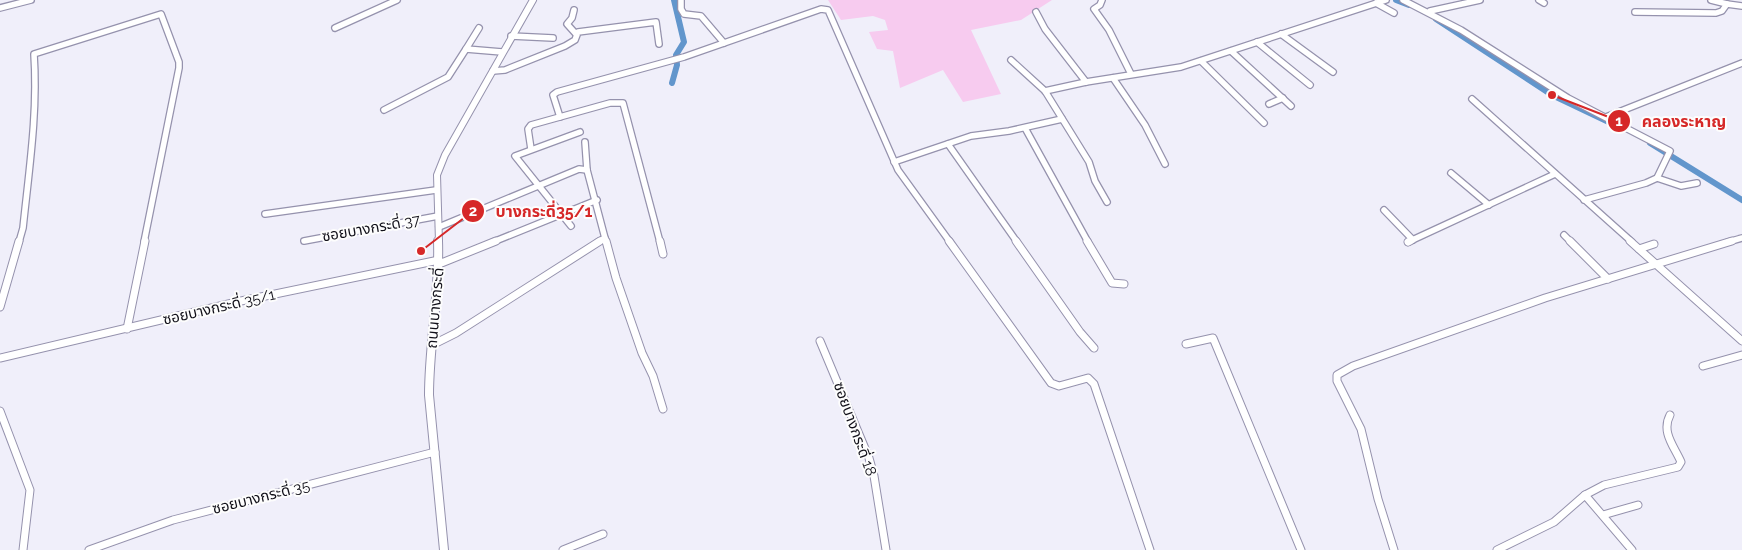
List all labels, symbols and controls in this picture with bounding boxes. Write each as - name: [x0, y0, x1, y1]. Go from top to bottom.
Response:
- callout: คลองระหาญ: [1607, 105, 1736, 136]
- text: 1: [1615, 112, 1623, 130]
- text: คลองระหาญ: [1642, 112, 1726, 131]
- callout: บางกระดี่35/1: [461, 196, 603, 227]
- text: บางกระดี่35/1: [496, 200, 593, 221]
- text: 2: [469, 202, 477, 220]
- street label: ซอยบางกระดี่ 37: [320, 209, 422, 246]
- street label: ถนนบางกระดี่: [421, 267, 448, 349]
- street label: ซอยบางกระดี่ 35/1: [161, 283, 278, 329]
- street label: ซอยบางกระดี่ 18: [830, 379, 882, 479]
- street label: ซอยบางกระดี่ 35: [210, 474, 312, 518]

